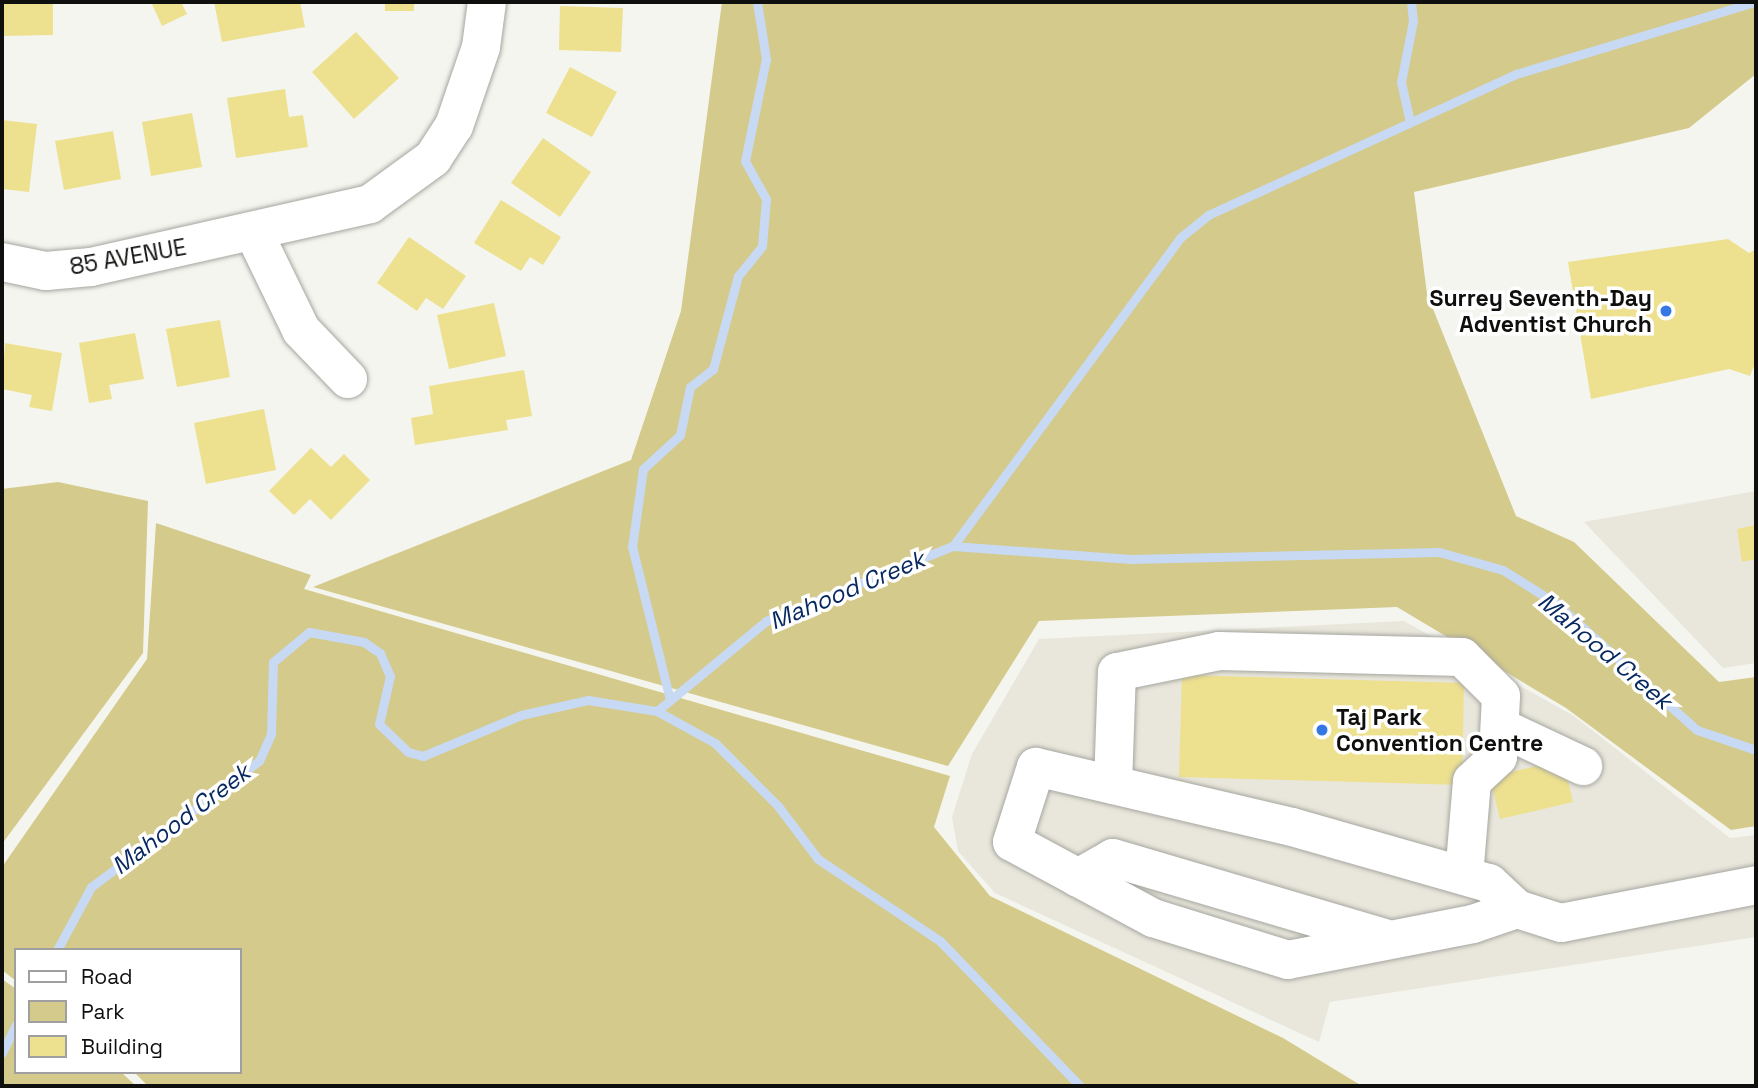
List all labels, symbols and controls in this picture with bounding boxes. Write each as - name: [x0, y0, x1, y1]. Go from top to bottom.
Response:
- street label: 85 AVENUE: [67, 233, 189, 281]
- place label: Surrey Seventh-Day Adventist Church: [1429, 284, 1652, 338]
- marker: Surrey Seventh-Day Adventist Church: [1658, 303, 1674, 319]
- water label: Mahood Creek: [765, 544, 929, 636]
- water label: Mahood Creek: [1532, 587, 1678, 715]
- place label: Taj Park Convention Centre: [1336, 703, 1543, 757]
- marker: Taj Park Convention Centre: [1314, 722, 1330, 738]
- water label: Mahood Creek: [106, 758, 256, 880]
- legend: [14, 948, 242, 1074]
- text: Road: [81, 963, 133, 990]
- text: Park: [81, 998, 125, 1025]
- text: Building: [81, 1033, 163, 1060]

